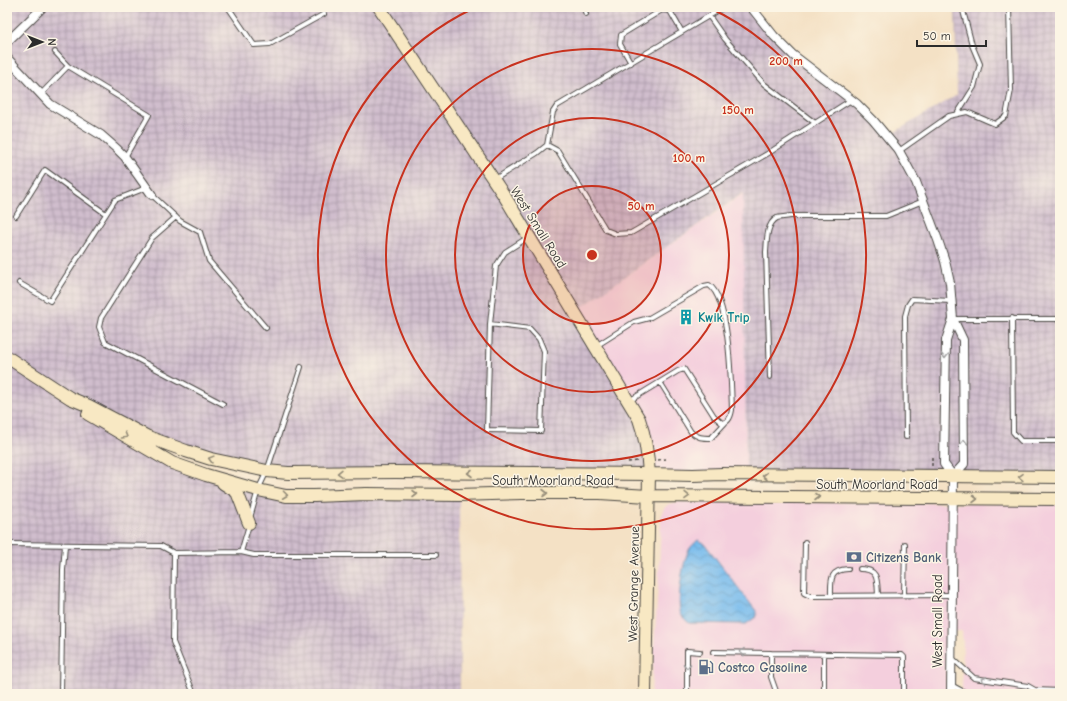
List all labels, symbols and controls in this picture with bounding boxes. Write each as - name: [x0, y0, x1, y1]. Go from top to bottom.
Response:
- north arrow: [22, 22, 62, 62]
- scale bar: [917, 22, 986, 48]
- text: 50 m: [923, 29, 951, 43]
- text: N: [45, 38, 58, 46]
- text: 200 m: [769, 54, 803, 68]
- text: 150 m: [722, 103, 754, 117]
- text: 100 m: [673, 151, 705, 165]
- street label: West Small Road: [508, 184, 570, 271]
- text: 50 m: [627, 199, 655, 213]
- centre of rings: [585, 248, 599, 262]
- building icon: Kwik Trip: [677, 308, 695, 326]
- place label: Kwik Trip: [698, 310, 750, 325]
- one-way arrow: [941, 353, 950, 359]
- one-way arrow: [121, 432, 128, 439]
- one-way arrow: [960, 439, 968, 445]
- one-way arrow: [208, 455, 215, 464]
- one-way arrow: [337, 469, 343, 477]
- one-way arrow: [467, 469, 473, 478]
- one-way arrow: [762, 472, 768, 480]
- street label: South Moorland Road: [492, 473, 614, 488]
- one-way arrow: [1018, 473, 1024, 481]
- street label: South Moorland Road: [816, 477, 938, 492]
- one-way arrow: [542, 489, 548, 497]
- one-way arrow: [282, 490, 288, 499]
- one-way arrow: [412, 490, 418, 498]
- one-way arrow: [684, 492, 690, 500]
- one-way arrow: [814, 493, 820, 501]
- one-way arrow: [972, 495, 978, 503]
- street label: West Grange Avenue: [625, 525, 642, 642]
- bank icon: Citizens Bank: [845, 548, 863, 566]
- place label: Citizens Bank: [866, 550, 942, 565]
- street label: West Small Road: [930, 574, 945, 668]
- one-way arrow: [739, 648, 745, 656]
- fuel station icon: Costco Gasoline: [697, 658, 715, 676]
- place label: Costco Gasoline: [718, 660, 808, 675]
- one-way arrow: [683, 663, 691, 669]
- one-way arrow: [981, 676, 987, 684]

